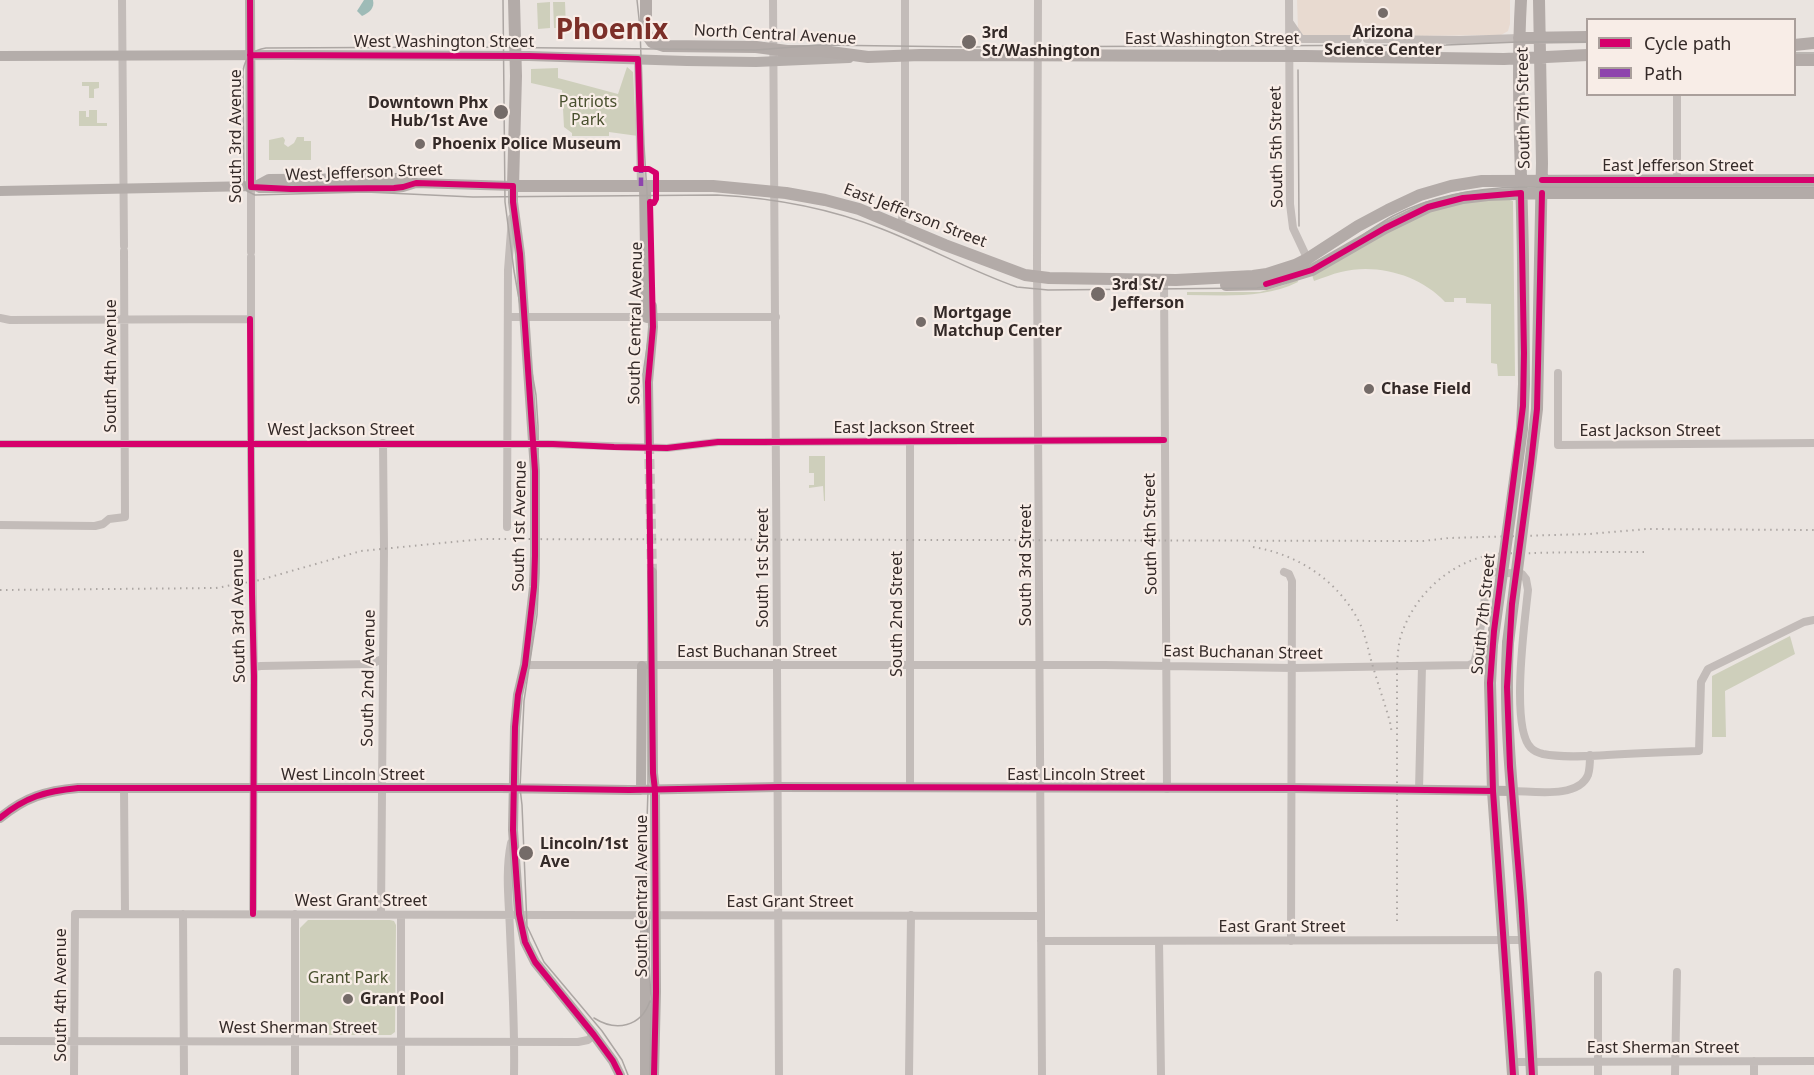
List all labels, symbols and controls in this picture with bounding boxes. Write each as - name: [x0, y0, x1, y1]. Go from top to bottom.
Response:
- marker: Arizona Science Center: [1376, 6, 1390, 20]
- district label: Phoenix: [556, 14, 668, 48]
- legend: [1586, 18, 1796, 96]
- street label: North Central Avenue: [693, 21, 857, 49]
- place label: Arizona Science Center: [1324, 22, 1442, 60]
- place label: 3rd St/Washington: [982, 23, 1100, 61]
- street label: East Washington Street: [1125, 29, 1299, 49]
- text: Cycle path: [1644, 31, 1731, 55]
- street label: West Washington Street: [354, 32, 534, 52]
- marker: 3rd St/Washington: [960, 33, 978, 51]
- street label: South 7th Street: [1513, 47, 1535, 169]
- text: Path: [1644, 61, 1683, 85]
- street label: South 3rd Avenue: [226, 69, 246, 203]
- street label: South 5th Street: [1266, 86, 1288, 208]
- park label: Patriots Park: [559, 92, 617, 130]
- place label: Downtown Phx Hub/1st Ave: [368, 93, 488, 131]
- marker: Downtown Phx Hub/1st Ave: [492, 103, 510, 121]
- place label: Phoenix Police Museum: [432, 134, 621, 154]
- marker: Phoenix Police Museum: [413, 137, 427, 151]
- street label: East Jefferson Street: [1602, 156, 1754, 176]
- street label: West Jefferson Street: [285, 161, 443, 185]
- street label: East Jefferson Street: [841, 180, 989, 252]
- street label: South Central Avenue: [625, 241, 647, 405]
- place label: 3rd St/ Jefferson: [1112, 275, 1184, 313]
- marker: 3rd St/ Jefferson: [1089, 285, 1107, 303]
- street label: South 4th Avenue: [101, 299, 121, 433]
- place label: Mortgage Matchup Center: [933, 303, 1062, 341]
- marker: Mortgage Matchup Center: [914, 315, 928, 329]
- place label: Chase Field: [1381, 379, 1471, 399]
- marker: Chase Field: [1362, 382, 1376, 396]
- street label: East Jackson Street: [833, 418, 975, 438]
- street label: West Jackson Street: [268, 420, 414, 440]
- street label: East Jackson Street: [1579, 421, 1721, 441]
- street label: South 1st Avenue: [509, 460, 531, 592]
- street label: South 4th Street: [1140, 473, 1162, 595]
- street label: South 3rd Street: [1016, 504, 1036, 626]
- street label: South 1st Street: [753, 508, 773, 628]
- street label: South 3rd Avenue: [228, 549, 250, 683]
- street label: South 2nd Street: [887, 551, 907, 677]
- street label: South 7th Street: [1468, 552, 1500, 676]
- street label: South 2nd Avenue: [358, 609, 380, 747]
- street label: East Buchanan Street: [677, 642, 837, 662]
- street label: East Buchanan Street: [1163, 642, 1323, 664]
- street label: West Lincoln Street: [281, 765, 425, 785]
- street label: East Lincoln Street: [1007, 765, 1145, 785]
- street label: South Central Avenue: [632, 815, 652, 977]
- place label: Lincoln/1st Ave: [540, 834, 628, 872]
- marker: Lincoln/1st Ave: [517, 844, 535, 862]
- street label: West Grant Street: [295, 891, 427, 911]
- street label: East Grant Street: [727, 892, 853, 912]
- street label: East Grant Street: [1219, 917, 1345, 937]
- street label: South 4th Avenue: [51, 928, 71, 1062]
- park label: Grant Park: [308, 968, 388, 988]
- place label: Grant Pool: [360, 989, 444, 1009]
- marker: Grant Pool: [341, 992, 355, 1006]
- street label: West Sherman Street: [219, 1018, 377, 1038]
- street label: East Sherman Street: [1587, 1038, 1739, 1058]

